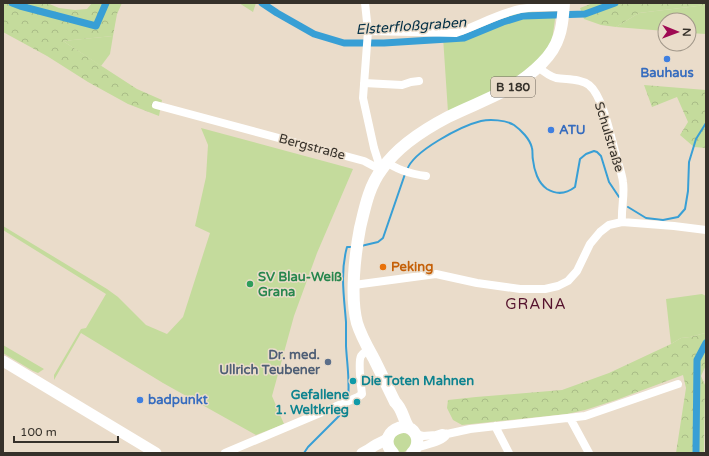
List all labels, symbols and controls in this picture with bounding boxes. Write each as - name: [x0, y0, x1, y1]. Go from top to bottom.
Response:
- north arrow: [657, 12, 697, 52]
- water label: Elsterfloßgraben: [355, 14, 467, 38]
- text: N: [680, 28, 693, 37]
- marker: Bauhaus: [662, 54, 672, 64]
- place label: Bauhaus: [640, 65, 694, 81]
- road number: B 180: [491, 77, 535, 97]
- street label: Schulstraße: [591, 100, 627, 174]
- place label: ATU: [559, 122, 586, 138]
- marker: ATU: [546, 125, 556, 135]
- street label: Bergstraße: [277, 130, 347, 164]
- place label: Peking: [391, 259, 433, 275]
- marker: Peking: [378, 262, 388, 272]
- place label: SV Blau-Weiß Grana: [258, 269, 342, 300]
- marker: SV Blau-Weiß Grana: [245, 279, 255, 289]
- district label: GRANA: [505, 295, 567, 313]
- place label: Dr. med. Ullrich Teubener: [219, 347, 321, 378]
- marker: Dr. med. Ullrich Teubener: [323, 357, 333, 367]
- place label: Die Toten Mahnen: [361, 373, 474, 389]
- marker: Die Toten Mahnen: [348, 376, 358, 386]
- place label: Gefallene 1. Weltkrieg: [275, 387, 350, 418]
- place label: badpunkt: [148, 392, 208, 408]
- marker: badpunkt: [135, 395, 145, 405]
- marker: Gefallene 1. Weltkrieg: [352, 397, 362, 407]
- scale bar: [14, 418, 118, 444]
- text: 100 m: [20, 425, 57, 439]

